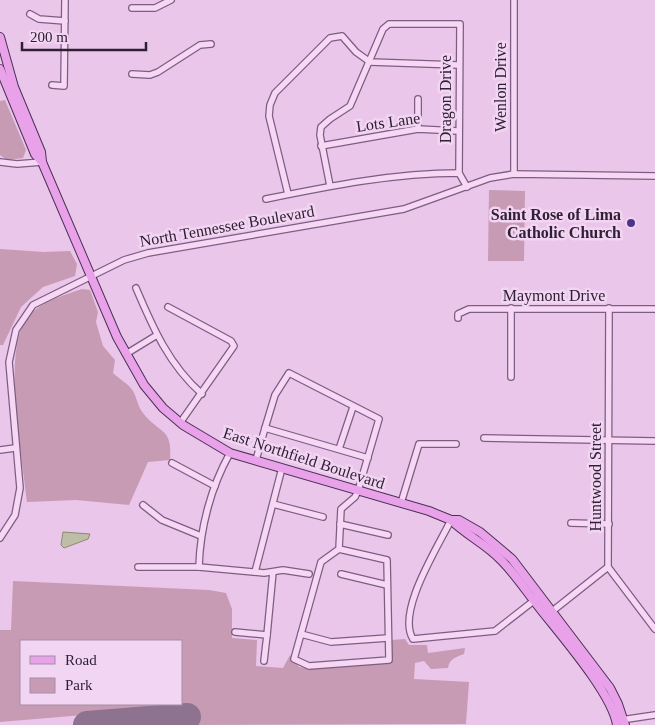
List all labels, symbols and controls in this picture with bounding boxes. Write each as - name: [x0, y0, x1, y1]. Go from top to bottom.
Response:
- scale bar: [22, 20, 146, 52]
- text: 200 m: [30, 29, 68, 45]
- street label: Wenlon Drive: [492, 42, 509, 132]
- street label: Dragon Drive: [437, 55, 455, 143]
- street label: Lots Lane: [355, 109, 421, 135]
- street label: North Tennessee Boulevard: [138, 202, 316, 250]
- place label: Saint Rose of Lima Catholic Church: [491, 206, 621, 241]
- marker: Saint Rose of Lima Catholic Church: [625, 217, 637, 229]
- street label: Maymont Drive: [503, 287, 605, 305]
- street label: Huntwood Street: [587, 422, 604, 531]
- street label: East Northfield Boulevard: [221, 424, 387, 492]
- legend: [20, 640, 182, 705]
- text: Road: [65, 652, 97, 668]
- text: Park: [65, 677, 93, 693]

